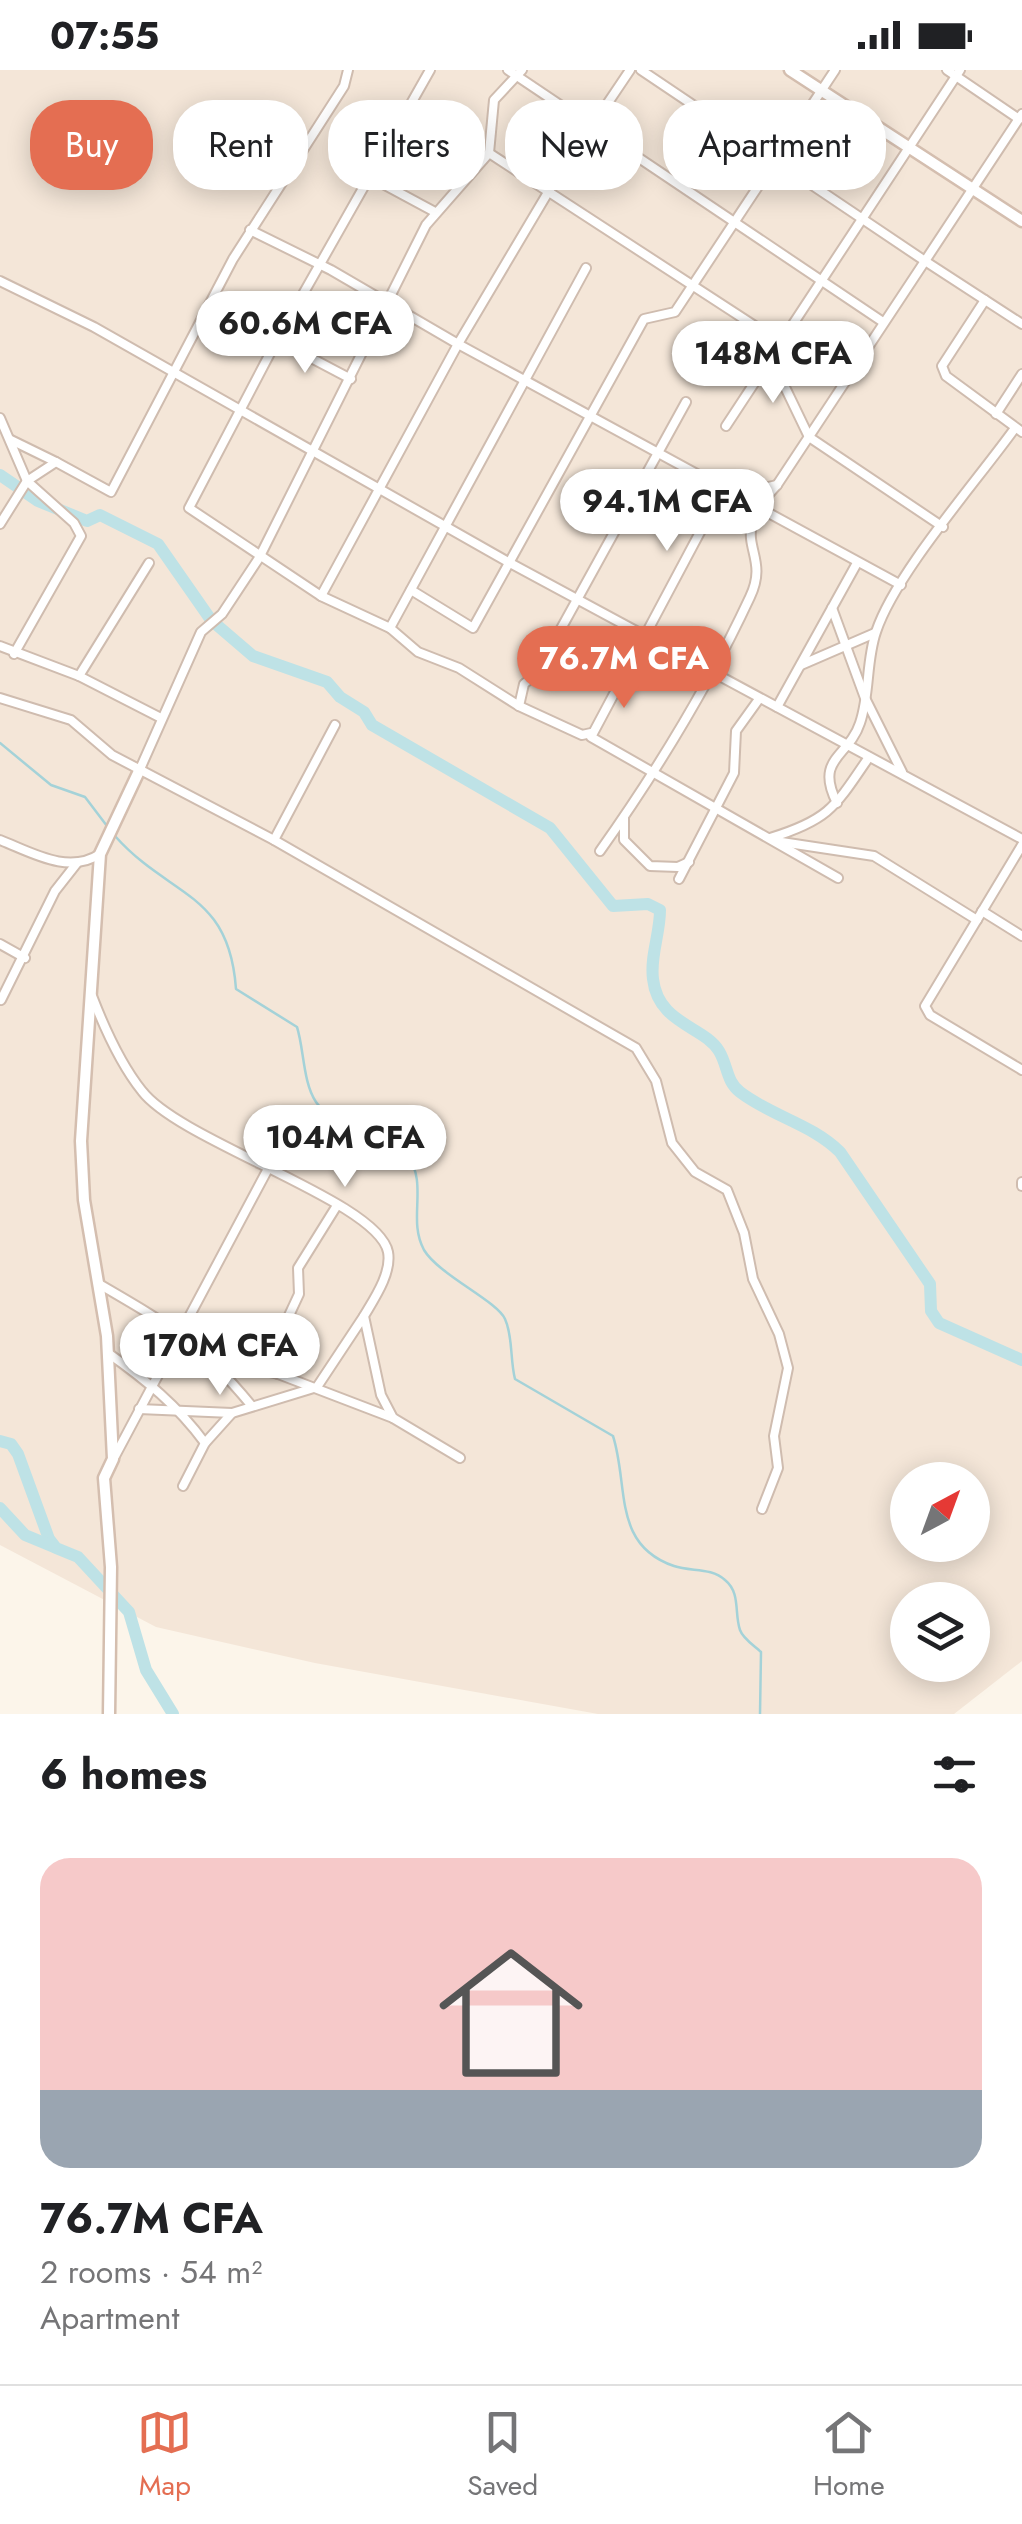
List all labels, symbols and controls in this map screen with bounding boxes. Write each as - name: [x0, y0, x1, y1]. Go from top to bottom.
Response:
- text: 07:55: [50, 8, 159, 63]
- chip: Buy: [30, 100, 153, 190]
- chip: Rent: [173, 100, 308, 190]
- chip: Filters: [328, 100, 485, 190]
- chip: New: [505, 100, 643, 190]
- chip: Apartment: [663, 100, 886, 190]
- pin: 60.6M CFA: [191, 291, 419, 376]
- text: 60.6M CFA: [218, 300, 392, 346]
- pin: 148M CFA: [670, 321, 876, 406]
- text: 148M CFA: [694, 330, 852, 376]
- pin: 94.1M CFA: [553, 469, 781, 554]
- text: 94.1M CFA: [582, 478, 752, 524]
- pin: 76.7M CFA: [510, 626, 738, 711]
- text: 76.7M CFA: [539, 635, 709, 681]
- pin: 104M CFA: [242, 1105, 448, 1190]
- text: 104M CFA: [265, 1114, 425, 1160]
- pin: 170M CFA: [117, 1313, 323, 1398]
- text: 170M CFA: [142, 1322, 298, 1368]
- north arrow: [890, 1462, 990, 1562]
- map controls: [890, 1462, 990, 1682]
- button: layers: [890, 1582, 990, 1682]
- text: 6 homes: [40, 1744, 207, 1805]
- icon: filters: [927, 1747, 982, 1802]
- icon: home: [421, 1923, 601, 2103]
- text: 76.7M CFA: [40, 2188, 263, 2249]
- text: 2 rooms · 54 m²: [40, 2249, 262, 2295]
- text: Apartment: [40, 2295, 179, 2341]
- tab: Map: [137, 2405, 192, 2506]
- tab: Saved: [467, 2405, 538, 2506]
- tab: Home: [813, 2405, 885, 2506]

